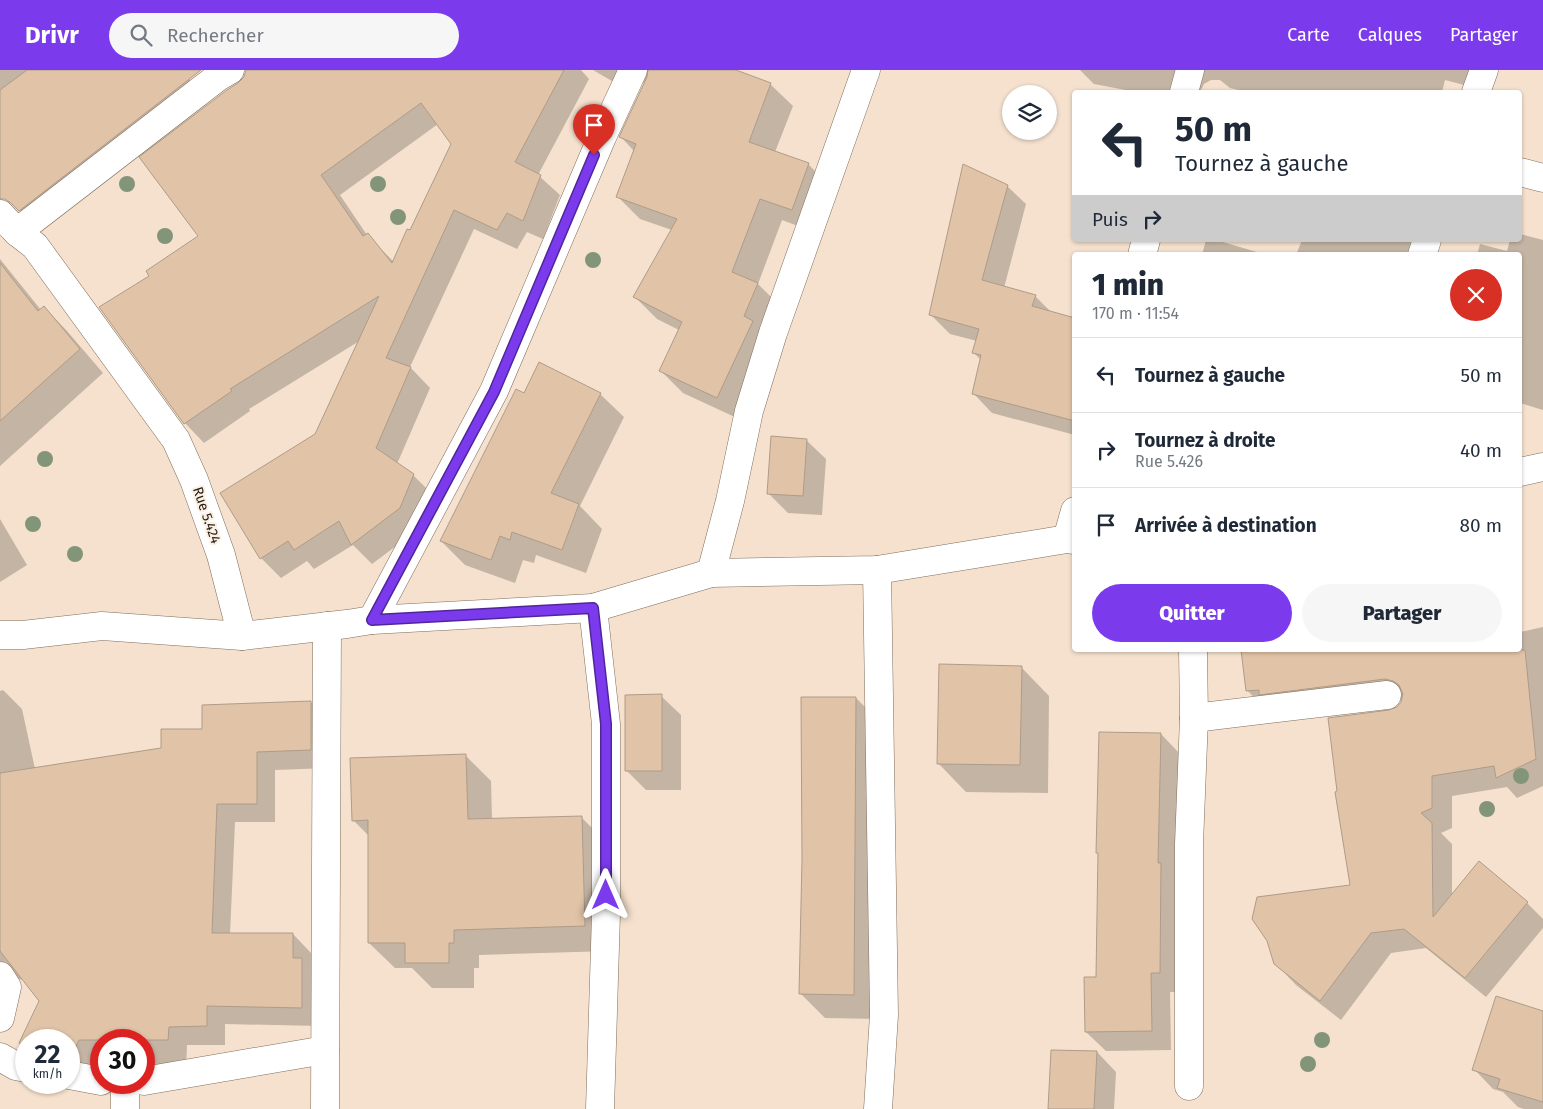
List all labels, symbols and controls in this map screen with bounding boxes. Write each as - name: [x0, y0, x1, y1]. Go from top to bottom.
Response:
- search box: [109, 13, 459, 58]
- text: Drivr: [25, 21, 79, 49]
- icon: search: [127, 21, 155, 49]
- text: Rechercher: [167, 24, 264, 47]
- text: Carte: [1287, 24, 1330, 46]
- text: Calques: [1358, 24, 1422, 46]
- text: Partager: [1450, 24, 1518, 46]
- map controls: [1002, 85, 1057, 140]
- button: layers: [1002, 85, 1057, 140]
- pin: [573, 104, 615, 155]
- text: 50 m: [1175, 108, 1252, 150]
- icon: left: [1092, 110, 1157, 175]
- icon: arrive: [580, 111, 608, 139]
- text: Tournez à gauche: [1175, 150, 1348, 177]
- icon: right: [1138, 205, 1166, 233]
- text: Puis: [1092, 208, 1128, 231]
- text: 1 min: [1092, 267, 1164, 303]
- button: close: [1450, 269, 1502, 321]
- text: 170 m · 11:54: [1092, 304, 1179, 323]
- icon: left: [1092, 361, 1120, 389]
- text: Tournez à gauche: [1135, 364, 1285, 387]
- text: 50 m: [1461, 364, 1502, 387]
- text: Tournez à droite: [1135, 429, 1276, 452]
- icon: right: [1092, 436, 1120, 464]
- text: 40 m: [1460, 439, 1502, 462]
- text: Rue 5.426: [1135, 452, 1203, 471]
- street label: Rue 5.424: [189, 484, 224, 546]
- icon: arrive: [1092, 511, 1120, 539]
- text: Arrivée à destination: [1135, 514, 1317, 537]
- text: 80 m: [1460, 514, 1502, 537]
- button: Quitter: [1092, 584, 1292, 642]
- button: Partager: [1302, 584, 1502, 642]
- position arrow: [579, 868, 631, 920]
- speed limit sign: 30: [90, 1029, 155, 1094]
- text: 22: [35, 1040, 60, 1070]
- text: km/h: [33, 1067, 62, 1081]

